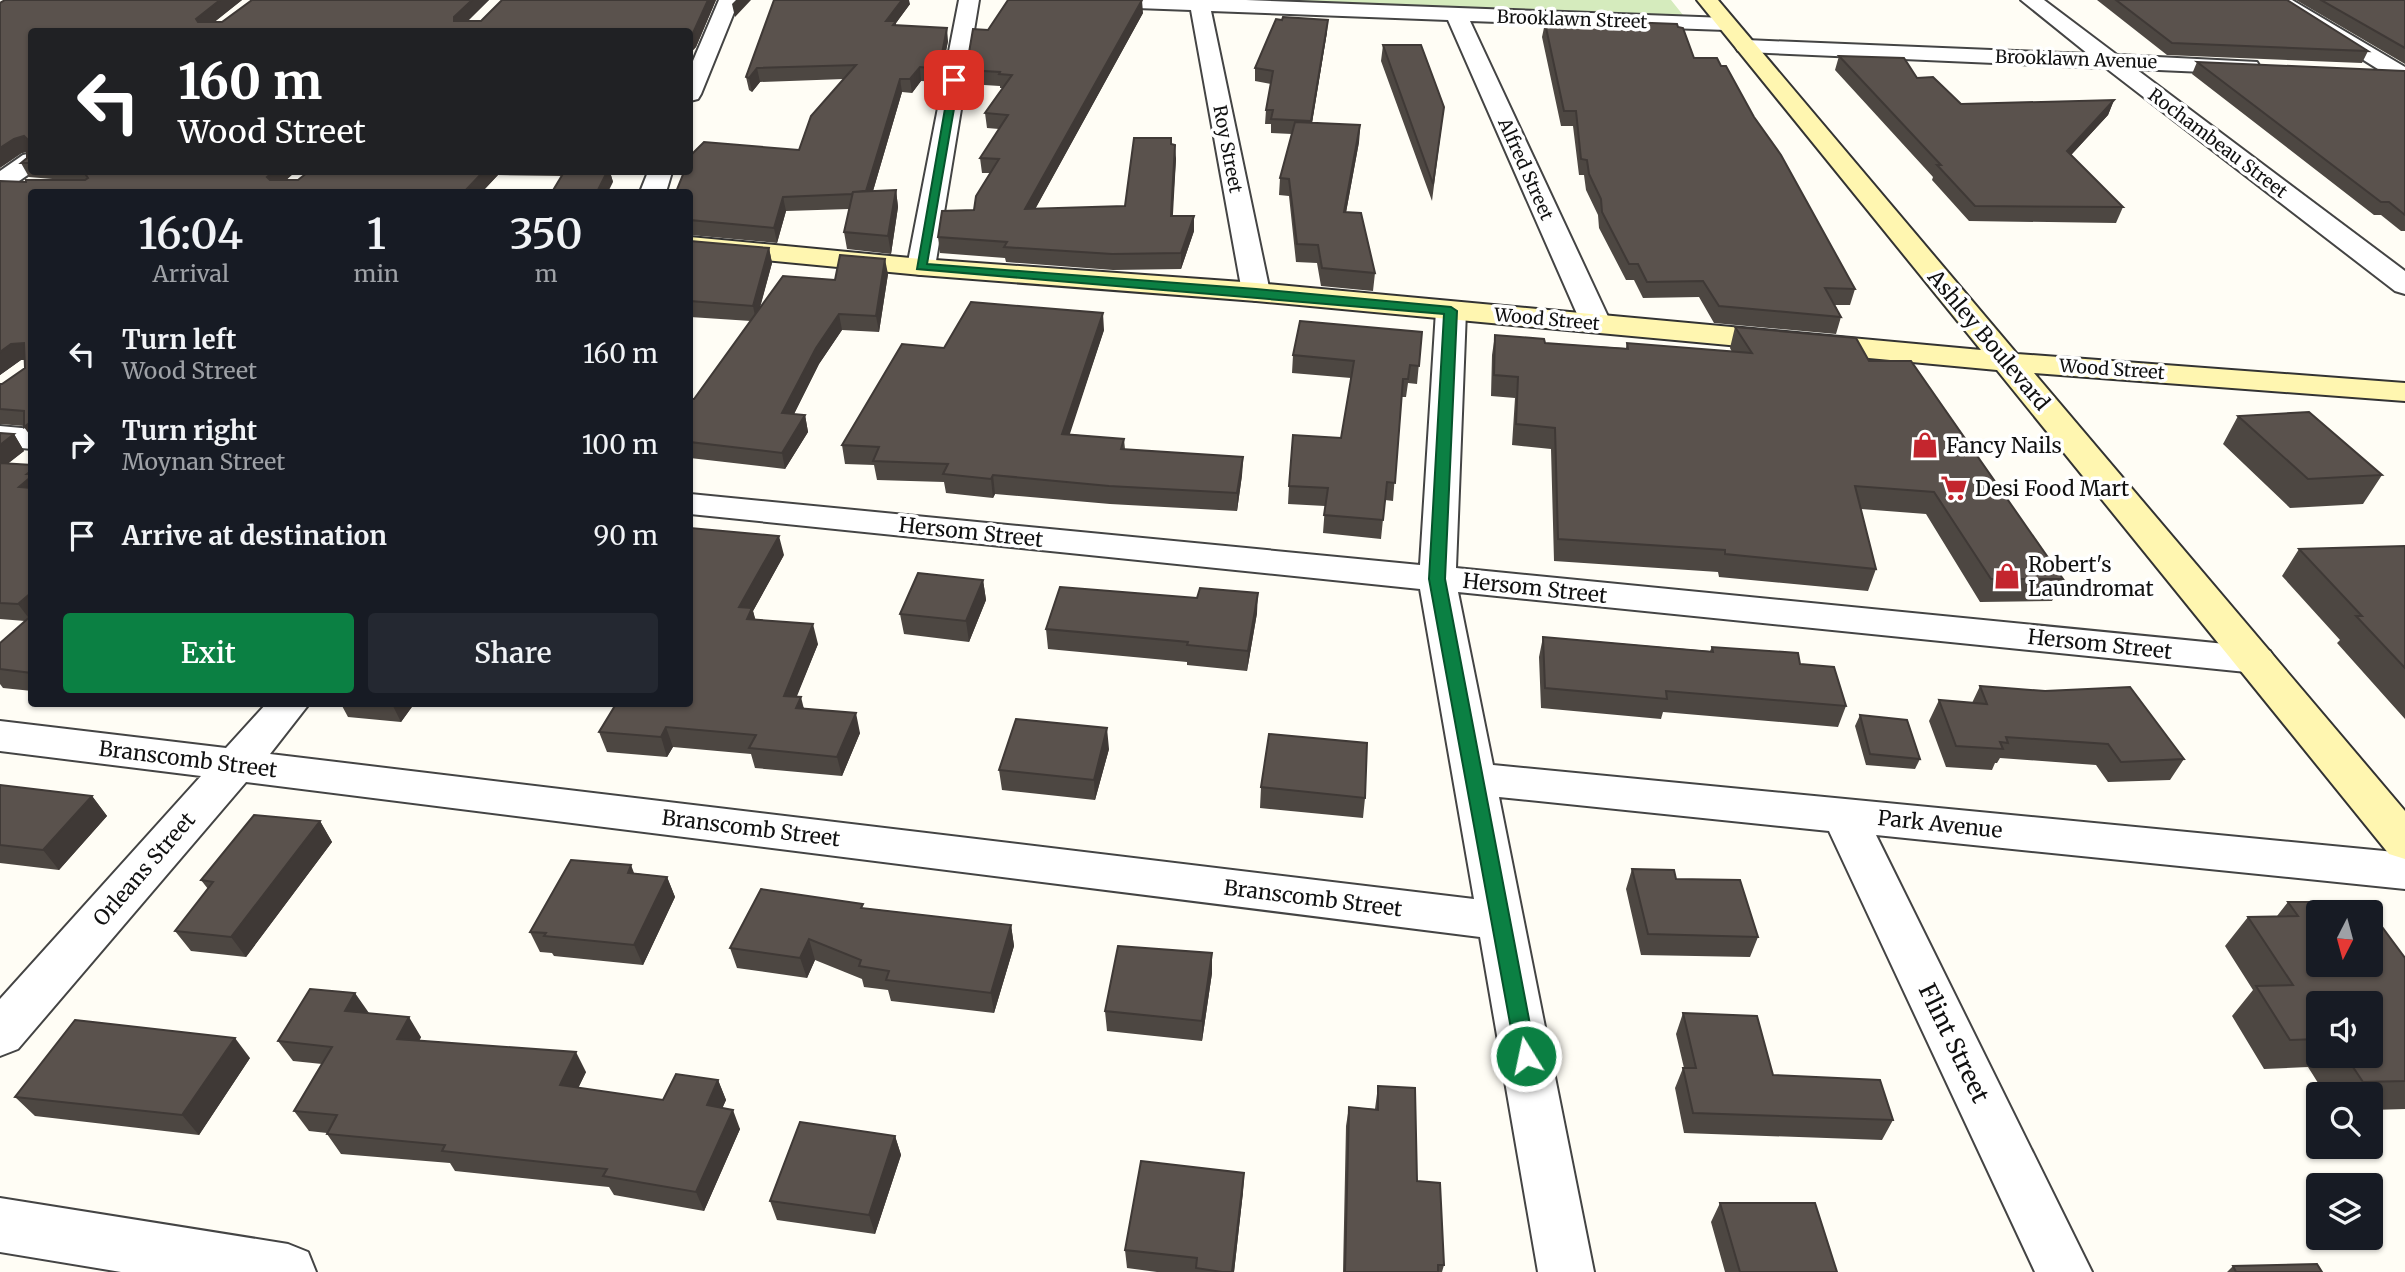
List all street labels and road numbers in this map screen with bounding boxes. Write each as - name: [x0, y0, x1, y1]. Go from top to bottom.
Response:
- street label: Brooklawn Street: [1496, 5, 1648, 33]
- street label: Brooklawn Avenue: [1994, 45, 2158, 73]
- street label: Rochambeau Street: [2144, 83, 2292, 203]
- street label: Roy Street: [1208, 103, 1248, 195]
- street label: Alfred Street: [1493, 113, 1559, 224]
- street label: Ashley Boulevard: [1922, 263, 2056, 416]
- street label: Wood Street: [1492, 303, 1601, 335]
- street label: Wood Street: [2058, 354, 2165, 384]
- street label: Hersom Street: [897, 511, 1045, 553]
- street label: Hersom Street: [1461, 567, 1609, 609]
- street label: Hersom Street: [2026, 623, 2174, 665]
- street label: Branscomb Street: [97, 735, 279, 783]
- street label: Branscomb Street: [660, 804, 842, 852]
- street label: Park Avenue: [1876, 804, 2004, 844]
- street label: Orleans Street: [87, 807, 201, 931]
- street label: Branscomb Street: [1222, 874, 1404, 922]
- street label: Flint Street: [1912, 978, 1997, 1108]

